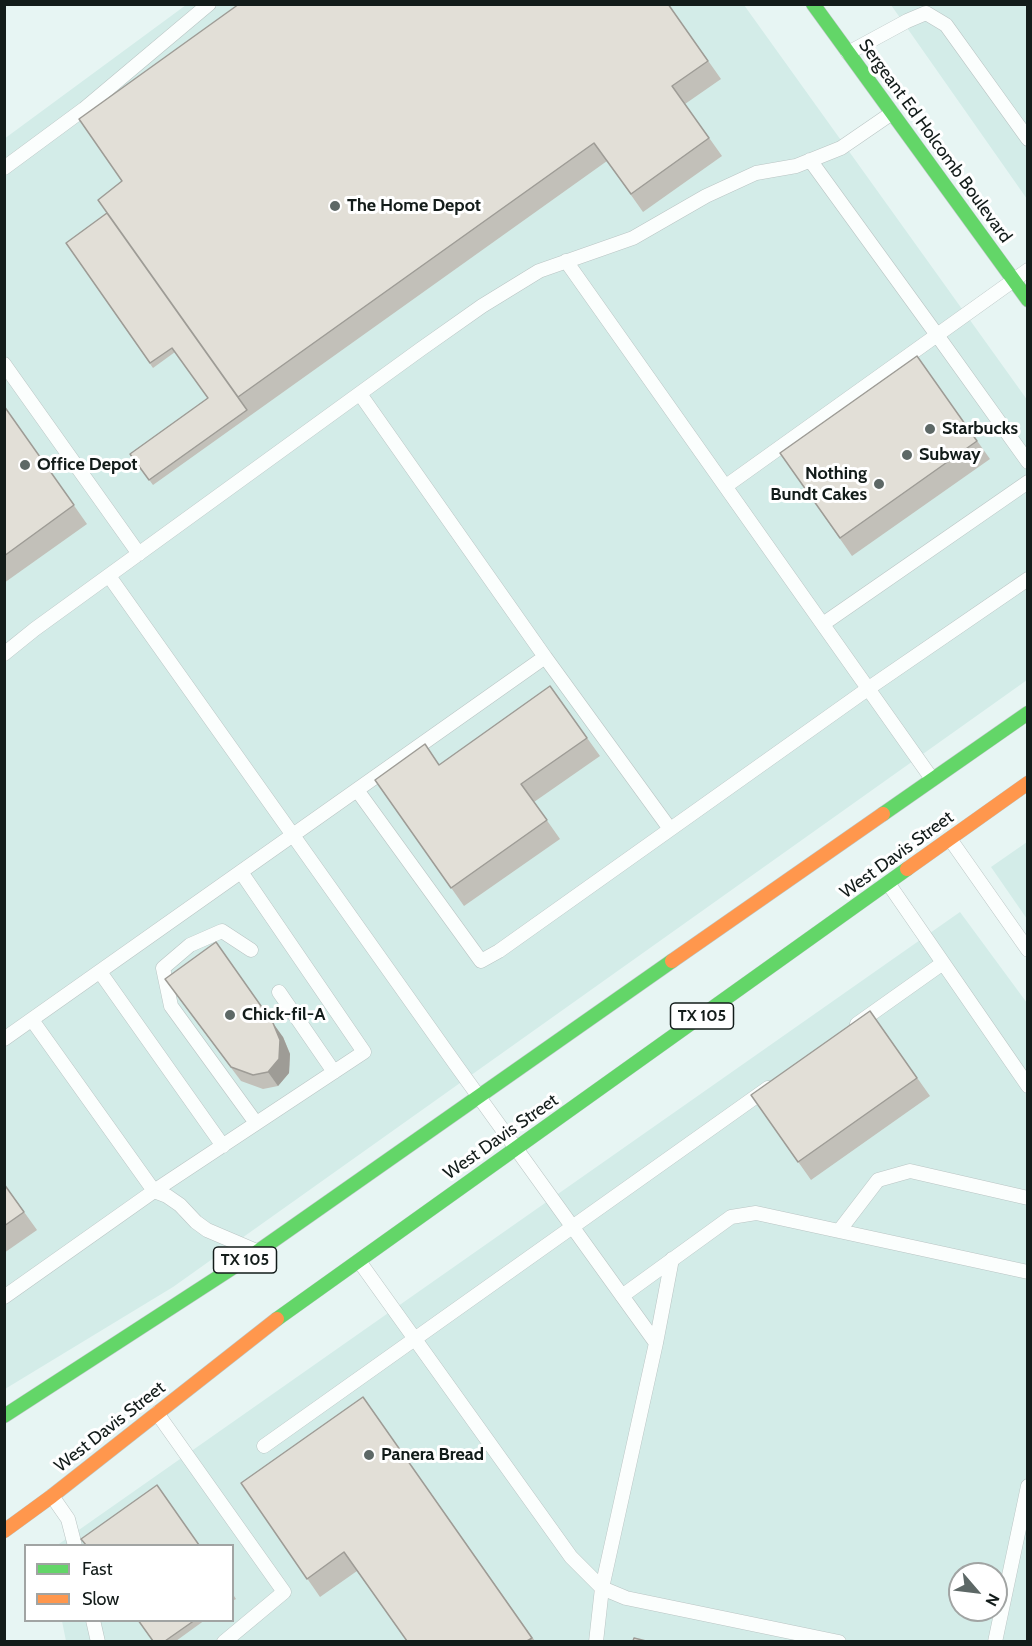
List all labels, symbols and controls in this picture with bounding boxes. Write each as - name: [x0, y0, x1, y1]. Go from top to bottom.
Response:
- street label: Sergeant Ed Holcomb Boulevard: [854, 35, 1016, 247]
- place label: The Home Depot: [347, 195, 481, 217]
- marker: The Home Depot: [328, 199, 342, 213]
- place label: Starbucks: [942, 418, 1018, 440]
- marker: Starbucks: [923, 422, 937, 436]
- place label: Subway: [919, 444, 981, 466]
- marker: Subway: [900, 448, 914, 462]
- place label: Office Depot: [37, 454, 138, 476]
- marker: Office Depot: [18, 458, 32, 472]
- place label: Nothing Bundt Cakes: [770, 463, 867, 506]
- marker: Nothing Bundt Cakes: [872, 477, 886, 491]
- street label: West Davis Street: [836, 807, 958, 903]
- road number: TX 105: [670, 1003, 734, 1029]
- place label: Chick-fil-A: [242, 1004, 326, 1026]
- marker: Chick-fil-A: [223, 1008, 237, 1022]
- street label: West Davis Street: [440, 1089, 562, 1185]
- road number: TX 105: [214, 1247, 276, 1273]
- street label: West Davis Street: [50, 1377, 170, 1477]
- place label: Panera Bread: [381, 1444, 484, 1466]
- marker: Panera Bread: [362, 1448, 376, 1462]
- legend: [24, 1544, 234, 1622]
- text: Fast: [82, 1558, 113, 1580]
- north arrow: [948, 1562, 1008, 1622]
- text: Slow: [82, 1588, 119, 1610]
- text: N: [982, 1590, 1004, 1609]

